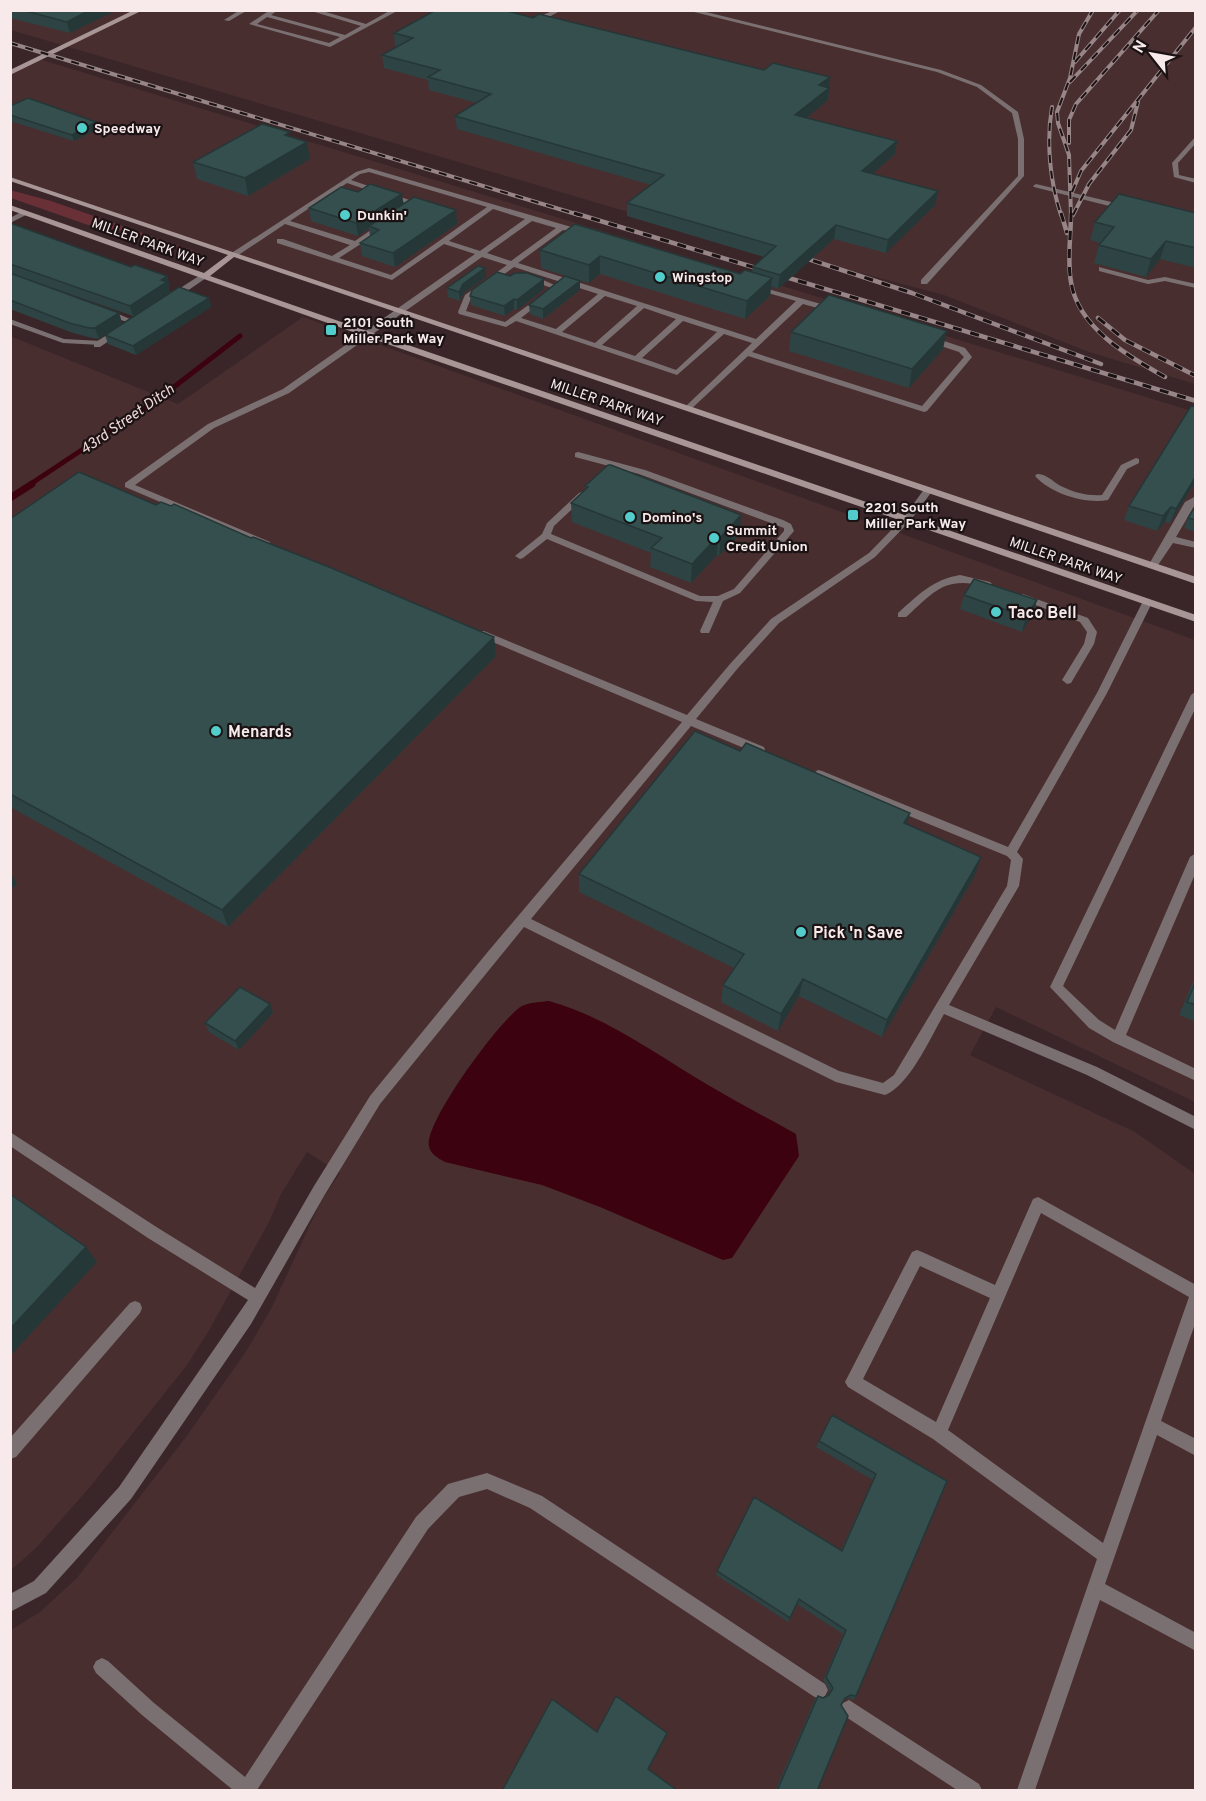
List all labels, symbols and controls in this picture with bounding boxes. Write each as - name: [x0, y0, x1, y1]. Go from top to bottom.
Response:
- north arrow: [1122, 24, 1182, 84]
- text: N: [1129, 37, 1152, 57]
- marker: Speedway: [75, 121, 89, 135]
- place label: Speedway: [94, 121, 161, 138]
- marker: Dunkin': [338, 208, 352, 222]
- place label: Dunkin': [357, 208, 407, 225]
- street label: MILLER PARK WAY: [89, 215, 206, 272]
- marker: Wingstop: [653, 270, 667, 284]
- place label: Wingstop: [672, 270, 732, 287]
- place label: 2101 South Miller Park Way: [343, 315, 444, 348]
- marker: 2101 South Miller Park Way: [324, 323, 338, 337]
- street label: MILLER PARK WAY: [548, 376, 665, 431]
- water label: 43rd Street Ditch: [77, 381, 179, 460]
- place label: 2201 South Miller Park Way: [865, 500, 966, 533]
- marker: 2201 South Miller Park Way: [846, 508, 860, 522]
- marker: Domino's: [623, 510, 637, 524]
- place label: Domino's: [642, 510, 702, 527]
- place label: Summit Credit Union: [726, 523, 808, 556]
- marker: Summit Credit Union: [707, 531, 721, 545]
- street label: MILLER PARK WAY: [1007, 534, 1124, 589]
- place label: Taco Bell: [1008, 604, 1077, 624]
- marker: Taco Bell: [989, 605, 1003, 619]
- place label: Menards: [228, 723, 292, 743]
- marker: Menards: [209, 724, 223, 738]
- place label: Pick 'n Save: [813, 924, 903, 944]
- marker: Pick 'n Save: [794, 925, 808, 939]

